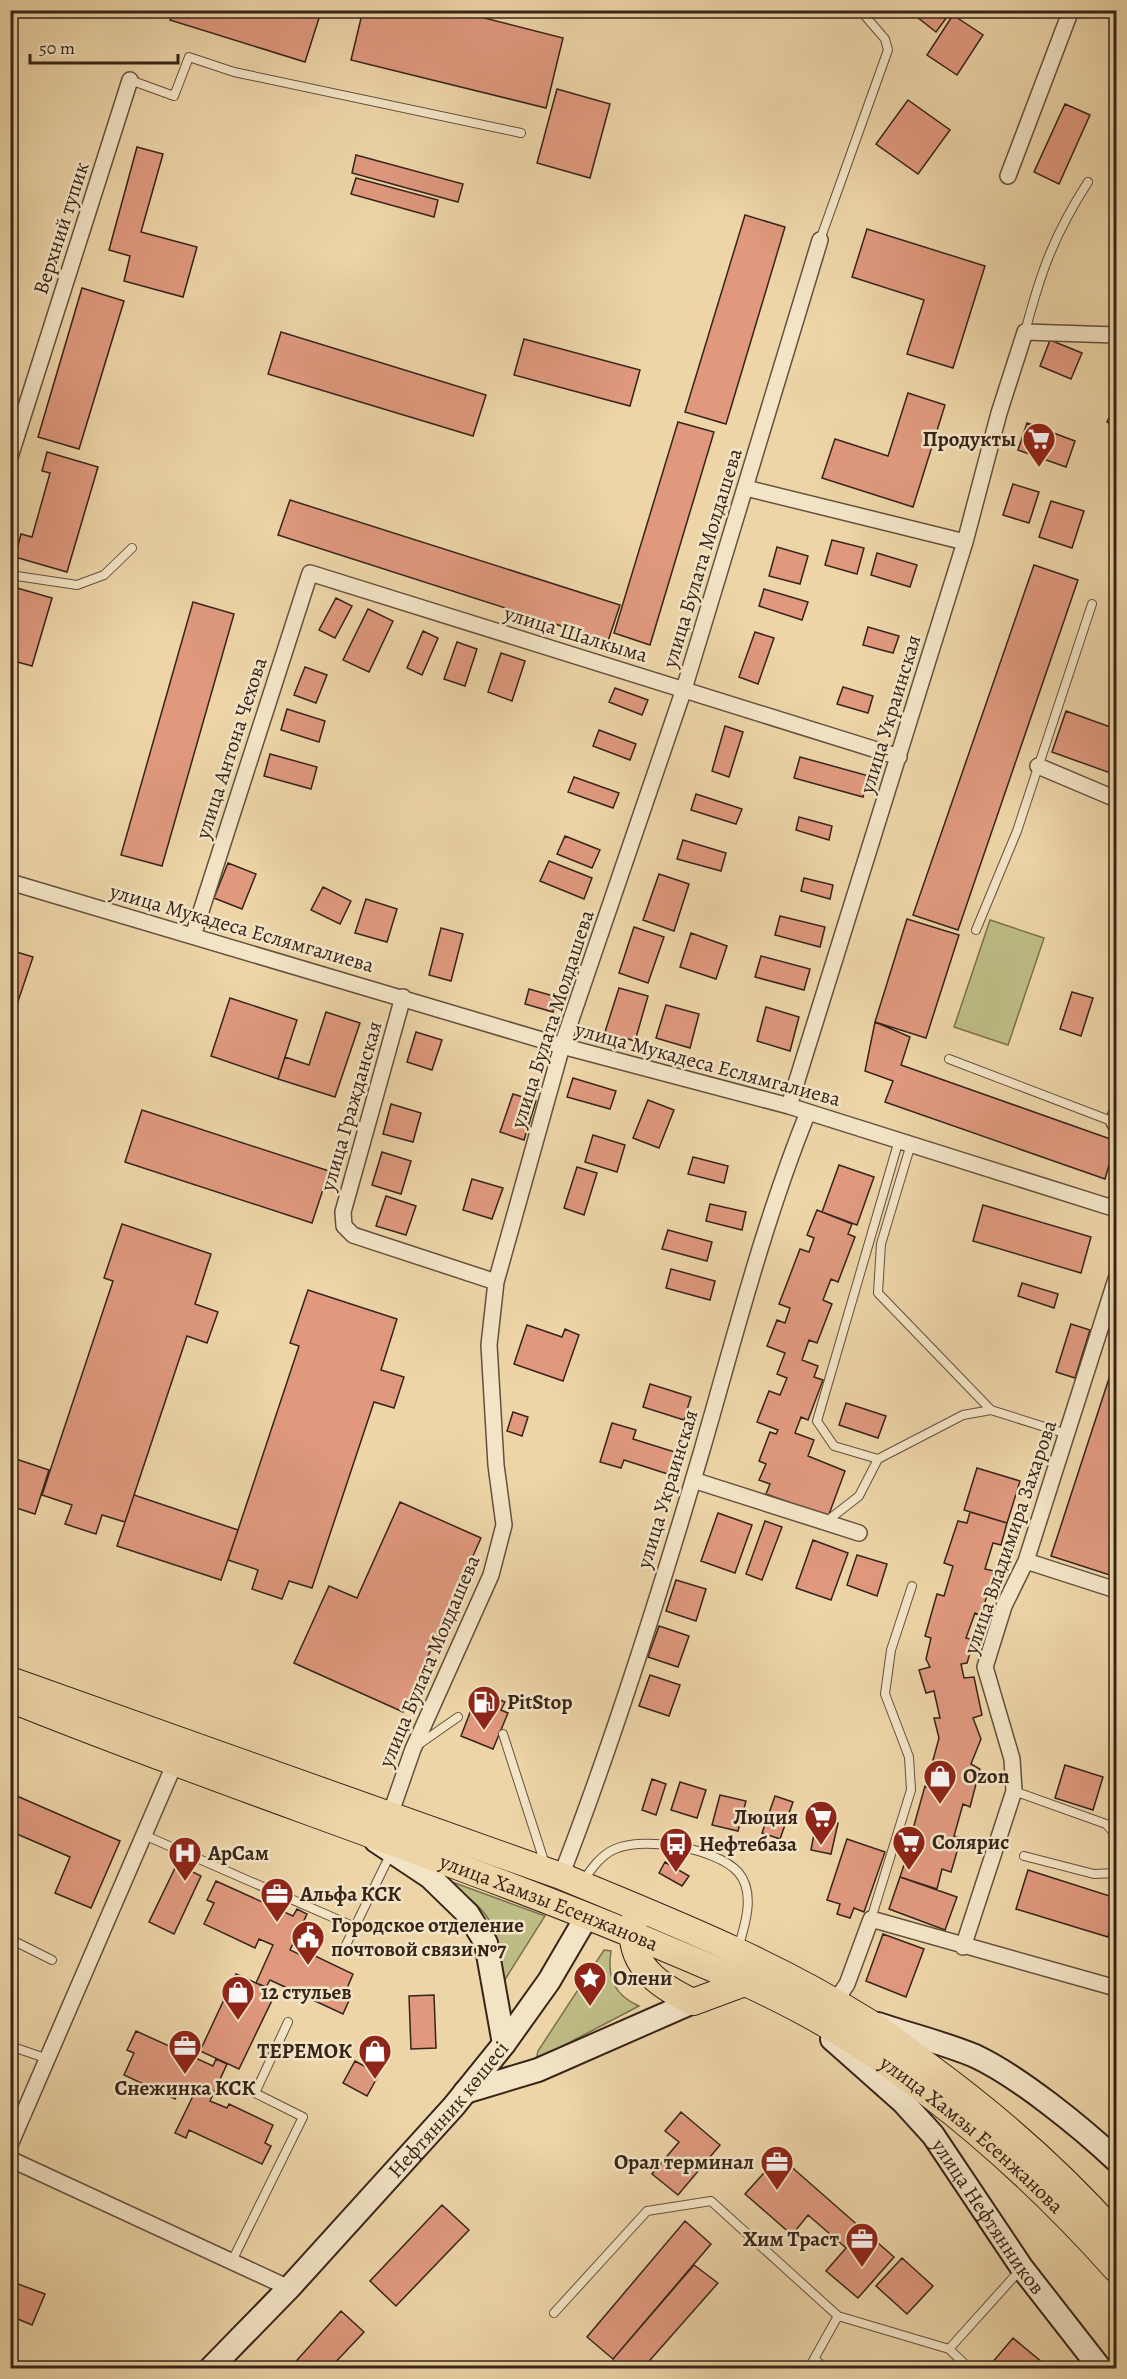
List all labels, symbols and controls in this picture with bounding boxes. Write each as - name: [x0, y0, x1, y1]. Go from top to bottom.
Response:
- scale bar: [30, 27, 178, 65]
- text: 50 m: [39, 36, 75, 60]
- street label: Верхний тупик: [26, 158, 96, 298]
- supermarket icon: Продукты: [1021, 421, 1057, 468]
- place label: Продукты: [922, 425, 1016, 453]
- street label: улица Булата Молдашева: [655, 445, 749, 672]
- street label: улица Шалкыма: [500, 599, 651, 669]
- street label: улица Украинская: [852, 631, 927, 798]
- street label: улица Антона Чехова: [188, 653, 274, 843]
- street label: улица Мукадеса Еслямгалиева: [106, 877, 378, 979]
- street label: улица Булата Молдашева: [503, 906, 601, 1133]
- street label: улица Мукадеса Еслямгалиева: [571, 1015, 844, 1113]
- street label: улица Гражданская: [313, 1018, 389, 1195]
- street label: улица Украинская: [629, 1406, 704, 1573]
- street label: улица Владимира Захарова: [956, 1416, 1063, 1659]
- street label: улица Булата Молдашева: [371, 1550, 487, 1772]
- fuel station icon: PitStop: [466, 1684, 502, 1731]
- place label: PitStop: [507, 1688, 573, 1716]
- shop icon: Ozon: [922, 1758, 958, 1805]
- place label: Ozon: [963, 1762, 1010, 1790]
- supermarket icon: Люция: [803, 1799, 839, 1846]
- place label: Люция: [733, 1803, 798, 1831]
- supermarket icon: Солярис: [891, 1824, 927, 1871]
- bus stop icon: Нефтебаза: [658, 1826, 694, 1873]
- place label: Солярис: [932, 1828, 1009, 1856]
- place label: Нефтебаза: [699, 1830, 797, 1858]
- hospital icon: АрСам: [167, 1835, 203, 1882]
- place label: АрСам: [207, 1839, 269, 1867]
- street label: улица Хамзы Есенжанова: [435, 1847, 663, 1958]
- office icon: Альфа КСК: [259, 1876, 295, 1923]
- place label: Альфа КСК: [299, 1880, 401, 1908]
- place label: Городское отделение почтовой связи №7: [331, 1911, 524, 1963]
- public building icon: Городское отделение почтовой связи №7: [290, 1919, 326, 1966]
- place icon: Олени: [572, 1960, 608, 2007]
- place label: Олени: [613, 1964, 673, 1992]
- shop icon: 12 стульев: [220, 1974, 256, 2021]
- place label: 12 стульев: [261, 1978, 352, 2006]
- office icon: Снежинка КСК: [167, 2028, 203, 2075]
- shop icon: ТЕРЕМОК: [357, 2033, 393, 2080]
- street label: Нефтянник көшесі: [382, 2035, 515, 2184]
- place label: ТЕРЕМОК: [257, 2037, 352, 2065]
- street label: улица Хамзы Есенжанова: [873, 2048, 1070, 2220]
- place label: Снежинка КСК: [115, 2074, 255, 2102]
- street label: улица Нефтянников: [925, 2132, 1051, 2300]
- office icon: Орал терминал: [759, 2144, 795, 2191]
- place label: Орал терминал: [614, 2148, 754, 2176]
- office icon: Хим Траст: [844, 2221, 880, 2268]
- place label: Хим Траст: [743, 2225, 839, 2253]

